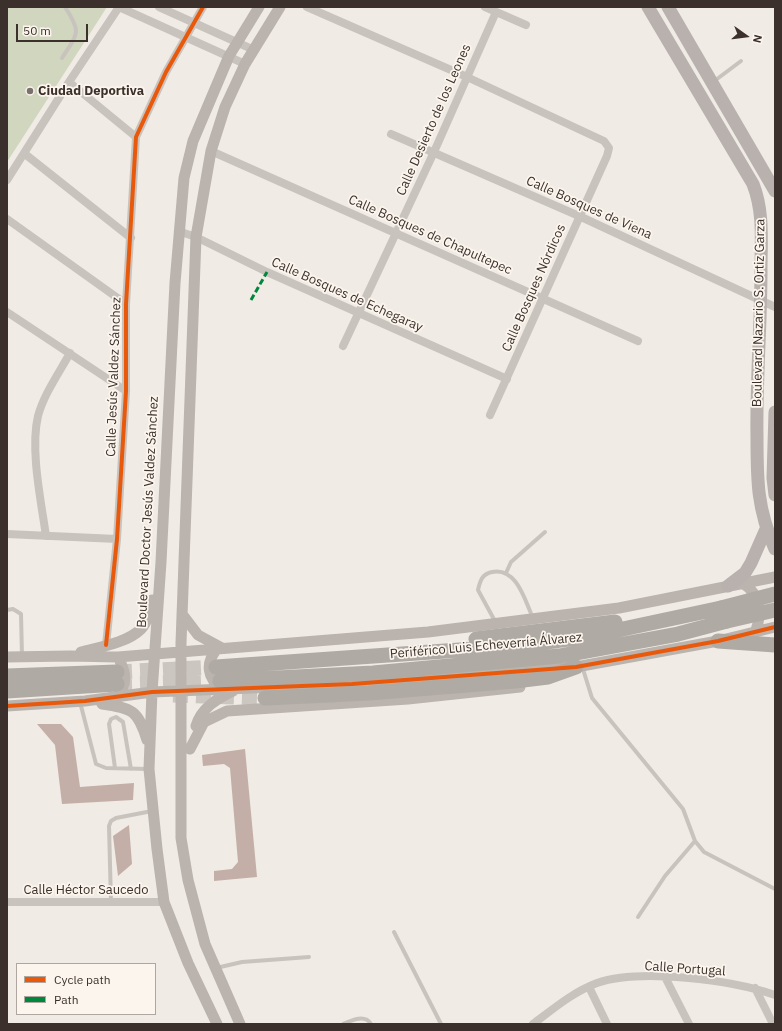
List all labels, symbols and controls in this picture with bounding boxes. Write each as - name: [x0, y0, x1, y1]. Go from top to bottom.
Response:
- scale bar: [18, 16, 90, 42]
- north arrow: [726, 16, 766, 56]
- text: 50 m: [23, 23, 51, 38]
- text: N: [750, 33, 765, 44]
- street label: Calle Desierto de los Leones: [394, 42, 474, 198]
- place label: Ciudad Deportiva: [38, 83, 144, 99]
- marker: Ciudad Deportiva: [25, 86, 35, 96]
- street label: Calle Bosques de Viena: [524, 173, 654, 243]
- street label: Calle Bosques de Chapultepec: [346, 192, 514, 278]
- street label: Boulevard Nazario S. Ortiz Garza: [750, 219, 768, 407]
- street label: Calle Bosques Nórdicos: [499, 222, 569, 354]
- street label: Calle Bosques de Echegaray: [269, 255, 425, 335]
- street label: Calle Jesús Valdez Sánchez: [103, 297, 125, 457]
- street label: Boulevard Doctor Jesús Valdez Sánchez: [134, 396, 162, 628]
- street label: Periférico Luis Echeverría Álvarez: [389, 630, 583, 662]
- street label: Calle Héctor Saucedo: [23, 882, 149, 898]
- street label: Calle Portugal: [644, 958, 726, 980]
- legend: [16, 963, 156, 1015]
- text: Cycle path: [54, 972, 111, 987]
- text: Path: [54, 992, 79, 1007]

